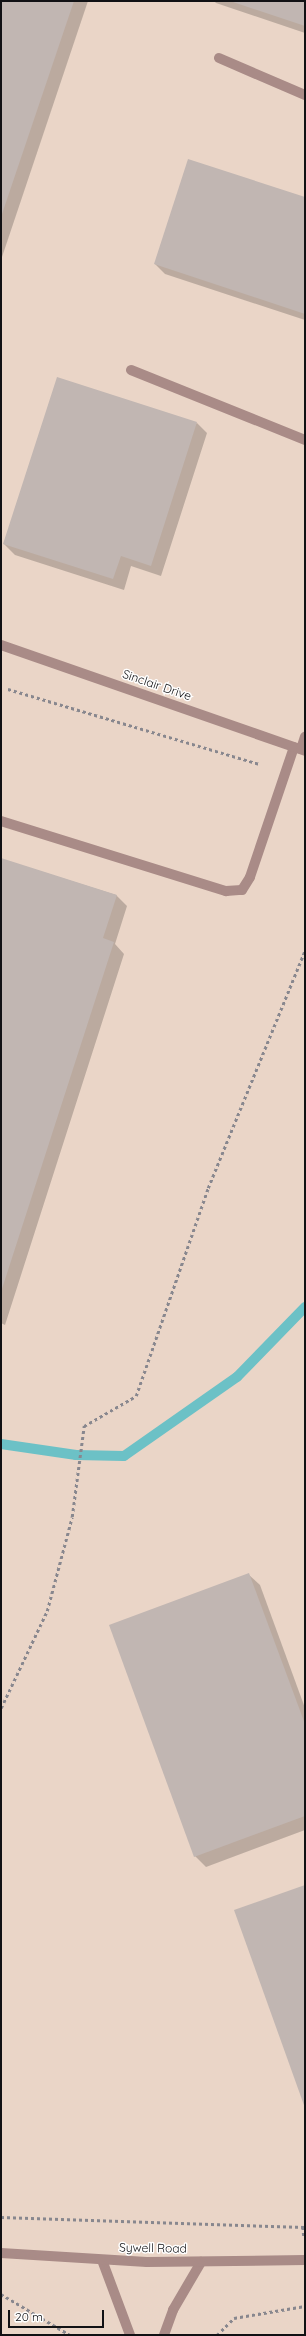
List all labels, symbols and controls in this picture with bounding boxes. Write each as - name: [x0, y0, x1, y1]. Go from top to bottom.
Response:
- street label: Sinclair Drive: [121, 666, 193, 704]
- street label: Sywell Road: [119, 2240, 187, 2256]
- scale bar: [10, 2302, 106, 2328]
- text: 20 m: [15, 2309, 43, 2324]

